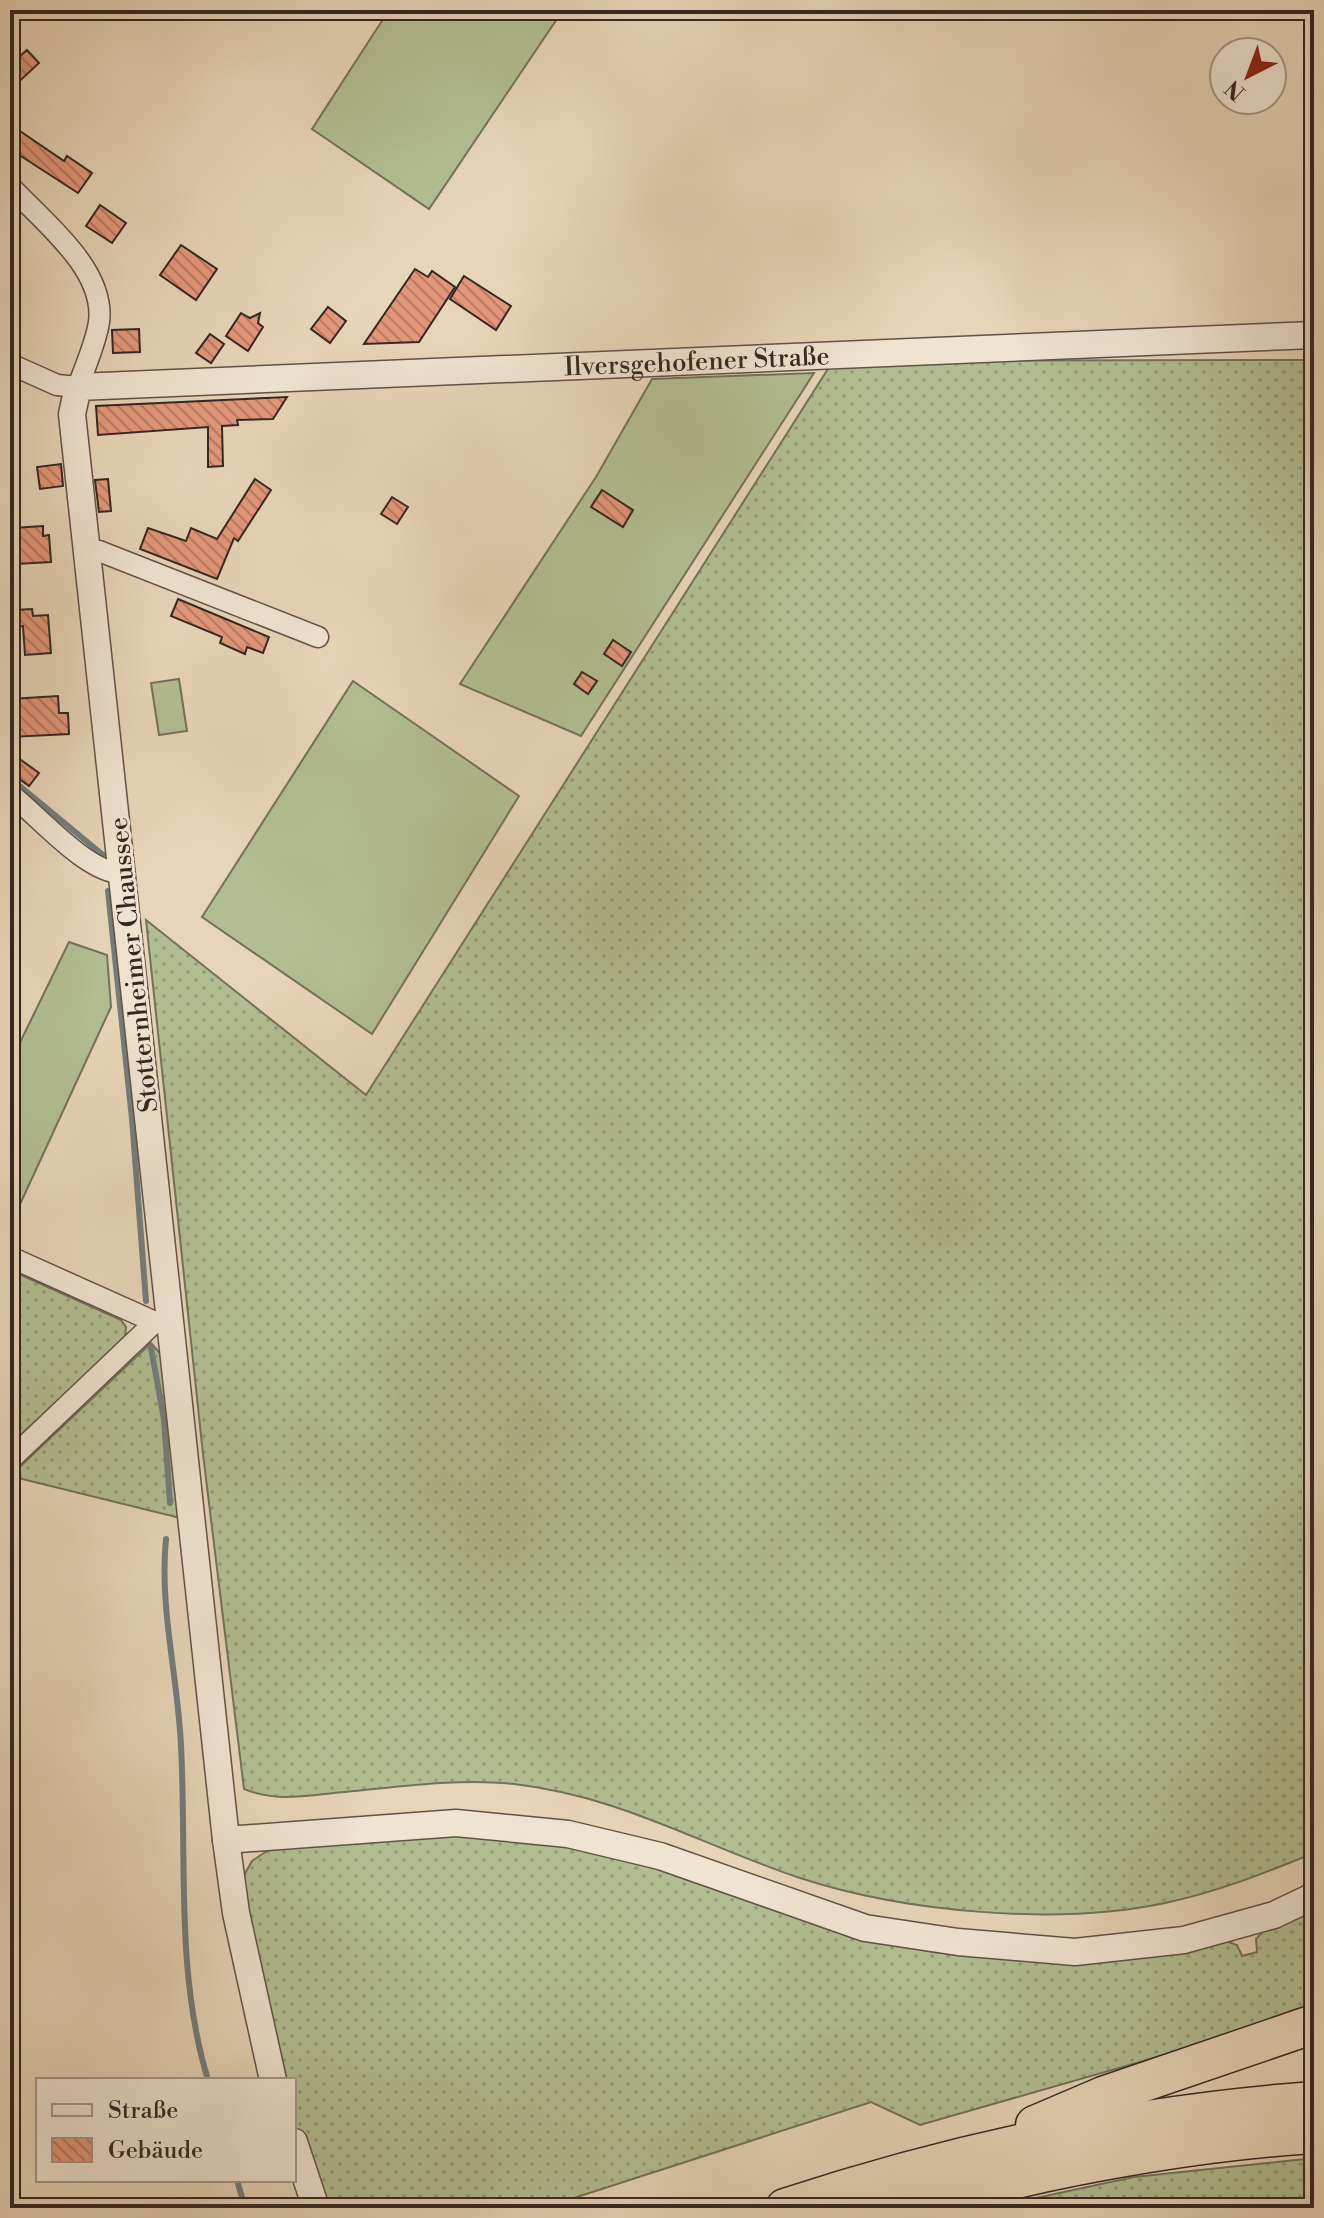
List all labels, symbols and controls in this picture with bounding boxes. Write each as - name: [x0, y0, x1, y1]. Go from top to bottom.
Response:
- north arrow: [1208, 36, 1288, 116]
- text: N: [1220, 73, 1251, 106]
- street label: Ilversgehofener Straße: [563, 340, 830, 384]
- street label: Stotternheimer Chaussee: [103, 816, 165, 1114]
- legend: [36, 2078, 296, 2182]
- text: Straße: [108, 2096, 178, 2126]
- text: Gebäude: [108, 2136, 203, 2166]

